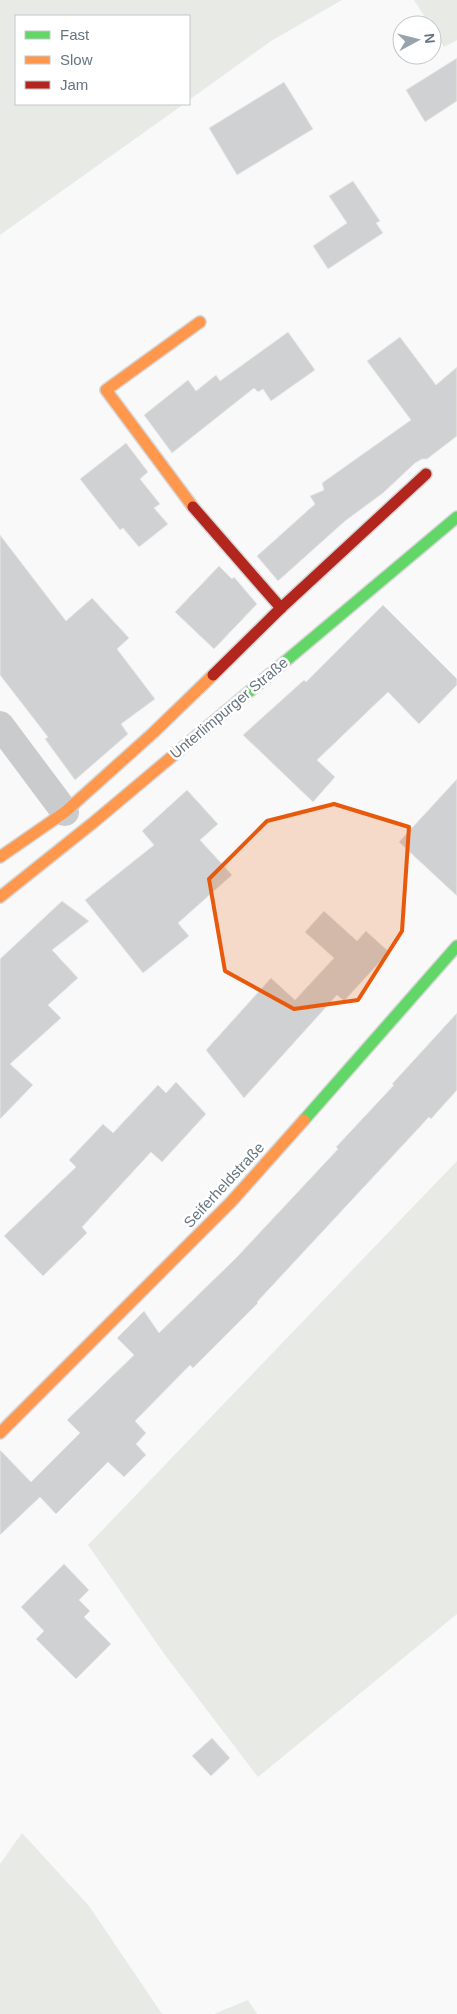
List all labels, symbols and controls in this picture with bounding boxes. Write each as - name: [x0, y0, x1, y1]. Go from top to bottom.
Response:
- legend: [15, 15, 190, 105]
- north arrow: [392, 15, 442, 65]
- text: Fast: [60, 26, 90, 43]
- text: N: [421, 32, 438, 44]
- text: Slow: [60, 51, 93, 68]
- text: Jam: [60, 76, 88, 93]
- street label: Unterlimpurger Straße: [166, 653, 291, 762]
- street label: Seiferheldstraße: [180, 1139, 267, 1231]

